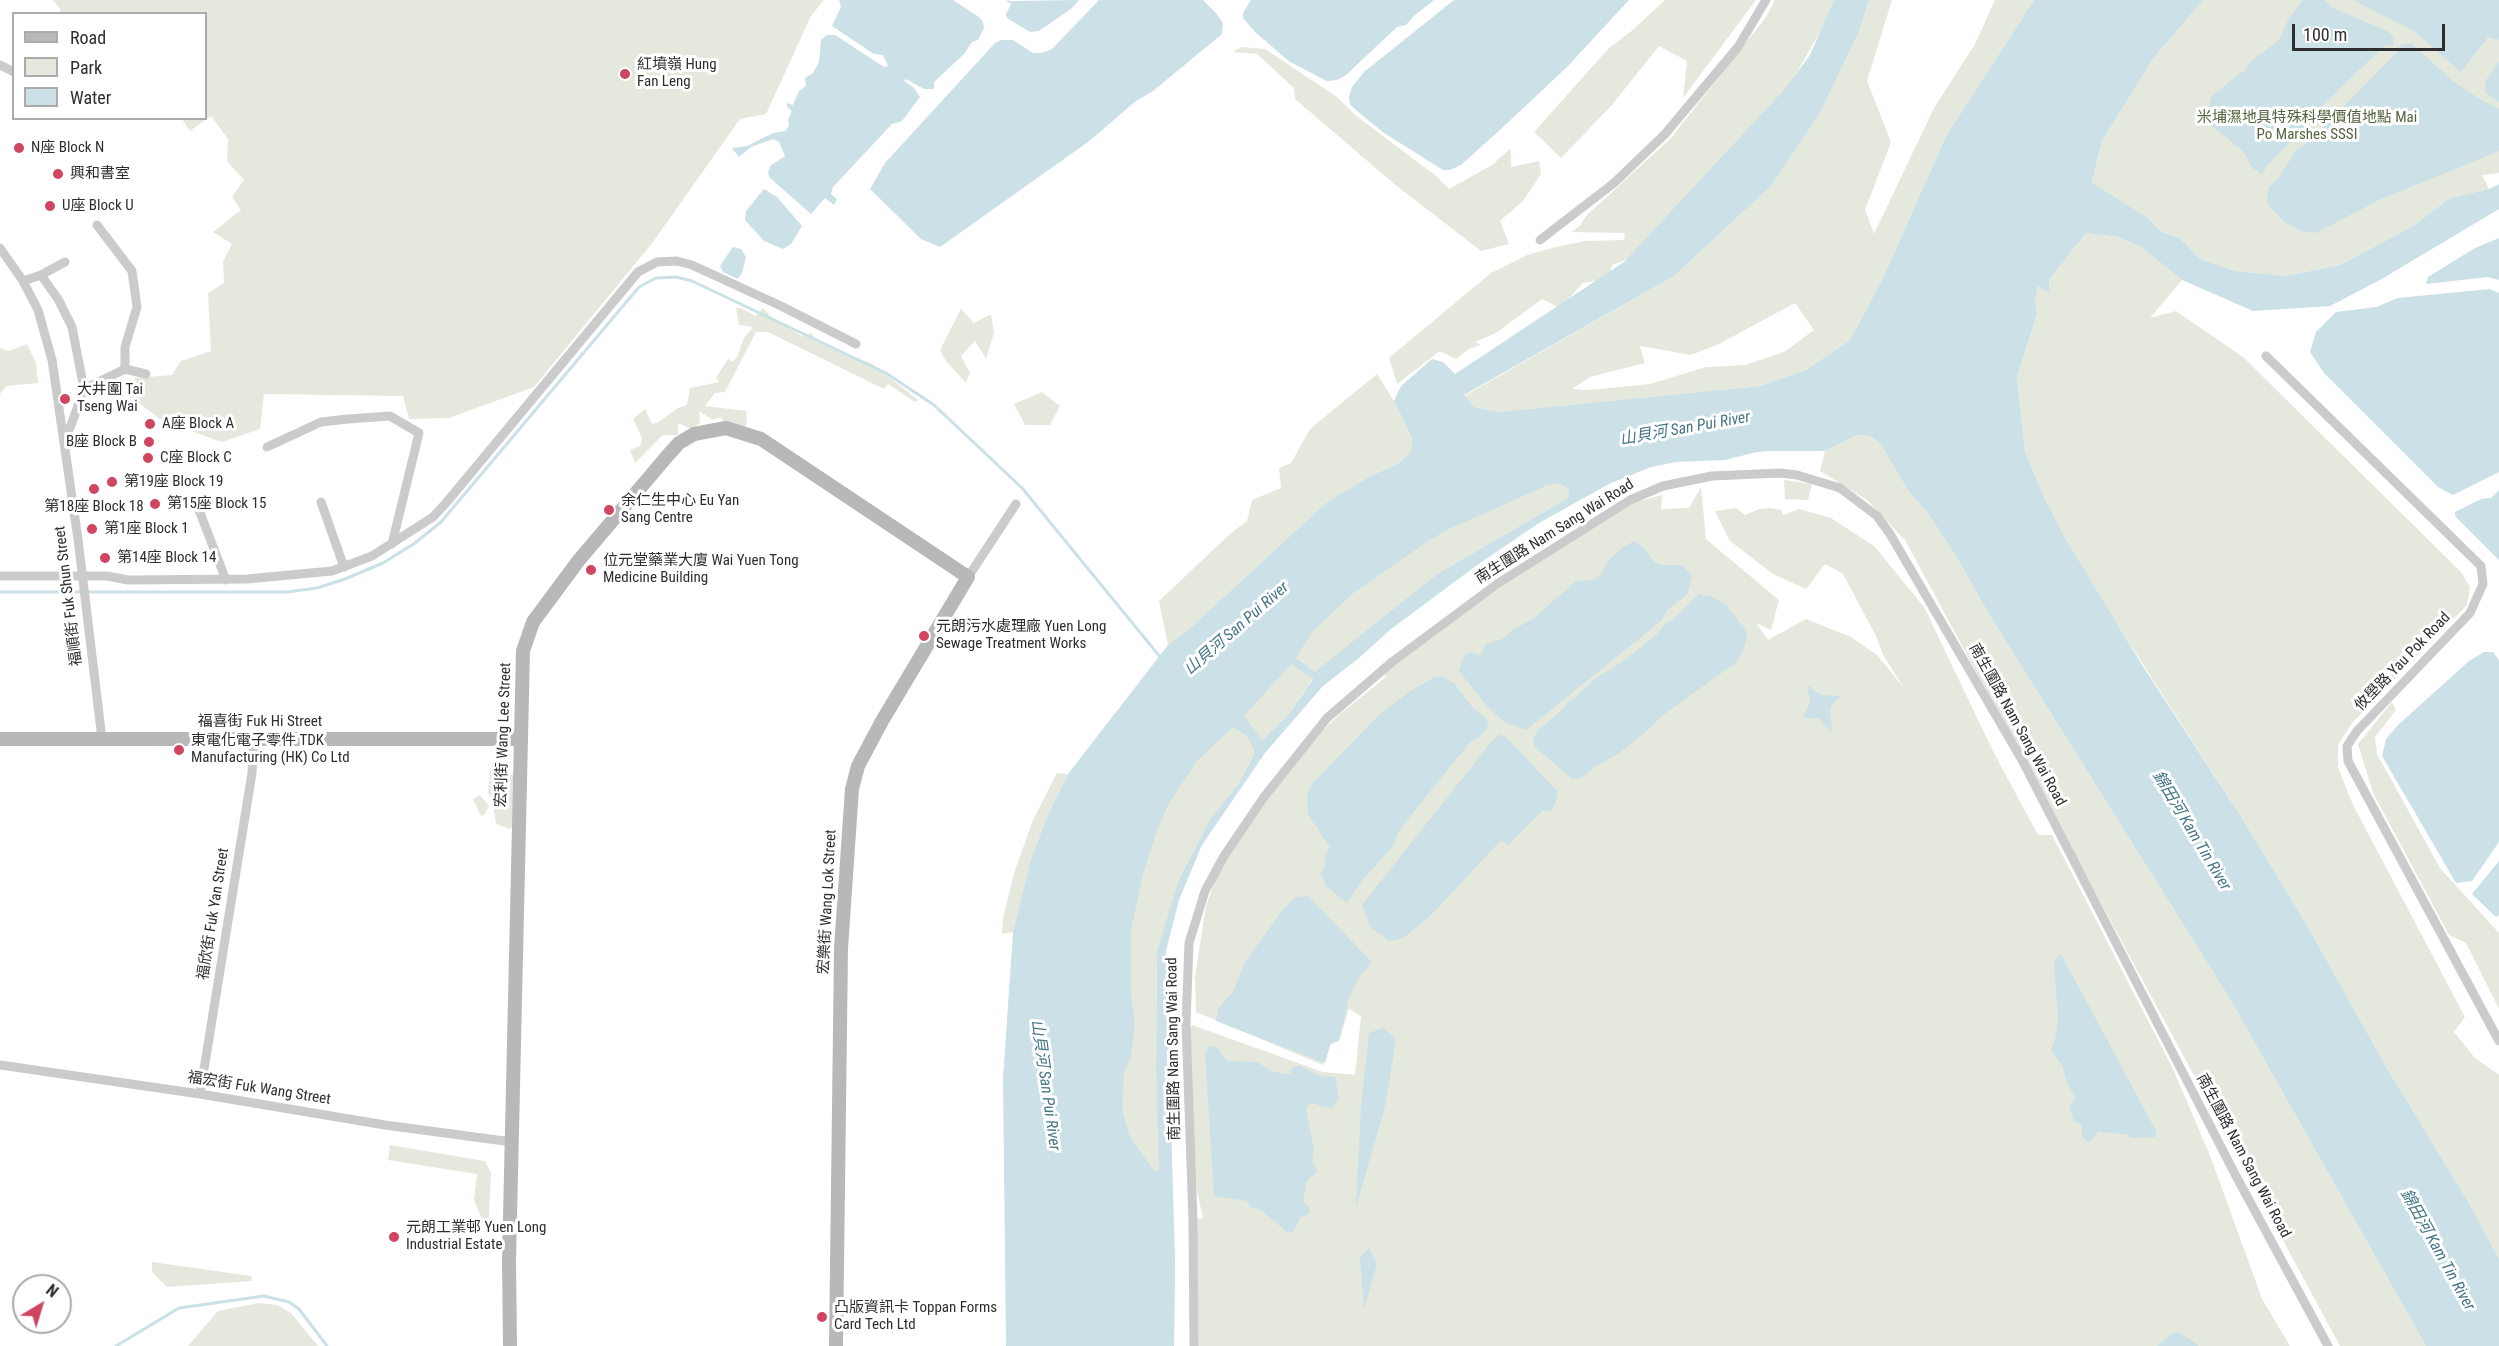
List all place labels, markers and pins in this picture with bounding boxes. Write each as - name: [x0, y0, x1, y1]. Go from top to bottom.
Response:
- place label: 紅墳嶺 Hung Fan Leng: [637, 56, 717, 91]
- marker: 紅墳嶺 Hung Fan Leng: [618, 67, 632, 81]
- place label: N座 Block N: [31, 139, 104, 157]
- marker: N座 Block N: [12, 141, 26, 155]
- place label: 興和書室: [70, 165, 130, 183]
- marker: 興和書室: [51, 167, 65, 181]
- place label: U座 Block U: [62, 197, 134, 215]
- marker: U座 Block U: [43, 199, 57, 213]
- place label: 大井圍 Tai Tseng Wai: [77, 381, 143, 416]
- marker: 大井圍 Tai Tseng Wai: [58, 392, 72, 406]
- place label: A座 Block A: [162, 415, 234, 433]
- marker: A座 Block A: [143, 417, 157, 431]
- place label: B座 Block B: [66, 433, 137, 451]
- marker: B座 Block B: [142, 435, 156, 449]
- place label: C座 Block C: [160, 449, 232, 467]
- marker: C座 Block C: [141, 451, 155, 465]
- place label: 第19座 Block 19: [124, 473, 223, 491]
- marker: 第19座 Block 19: [105, 475, 119, 489]
- marker: 第18座 Block 18: [87, 482, 101, 496]
- place label: 余仁生中心 Eu Yan Sang Centre: [621, 492, 739, 527]
- place label: 第15座 Block 15: [167, 495, 266, 513]
- marker: 第15座 Block 15: [148, 497, 162, 511]
- place label: 第18座 Block 18: [44, 498, 144, 516]
- marker: 余仁生中心 Eu Yan Sang Centre: [602, 503, 616, 517]
- place label: 第1座 Block 1: [104, 520, 189, 538]
- marker: 第1座 Block 1: [85, 522, 99, 536]
- place label: 第14座 Block 14: [117, 549, 216, 567]
- marker: 第14座 Block 14: [98, 551, 112, 565]
- place label: 位元堂藥業大廈 Wai Yuen Tong Medicine Building: [603, 552, 799, 587]
- marker: 位元堂藥業大廈 Wai Yuen Tong Medicine Building: [584, 563, 598, 577]
- place label: 元朗污水處理廠 Yuen Long Sewage Treatment Works: [936, 618, 1106, 653]
- marker: 元朗污水處理廠 Yuen Long Sewage Treatment Works: [917, 629, 931, 643]
- place label: 東電化電子零件 TDK Manufacturing (HK) Co Ltd: [191, 732, 350, 767]
- marker: 東電化電子零件 TDK Manufacturing (HK) Co Ltd: [172, 743, 186, 757]
- place label: 元朗工業邨 Yuen Long Industrial Estate: [406, 1219, 546, 1254]
- marker: 元朗工業邨 Yuen Long Industrial Estate: [387, 1230, 401, 1244]
- place label: 凸版資訊卡 Toppan Forms Card Tech Ltd: [834, 1299, 997, 1334]
- marker: 凸版資訊卡 Toppan Forms Card Tech Ltd: [815, 1310, 829, 1324]

